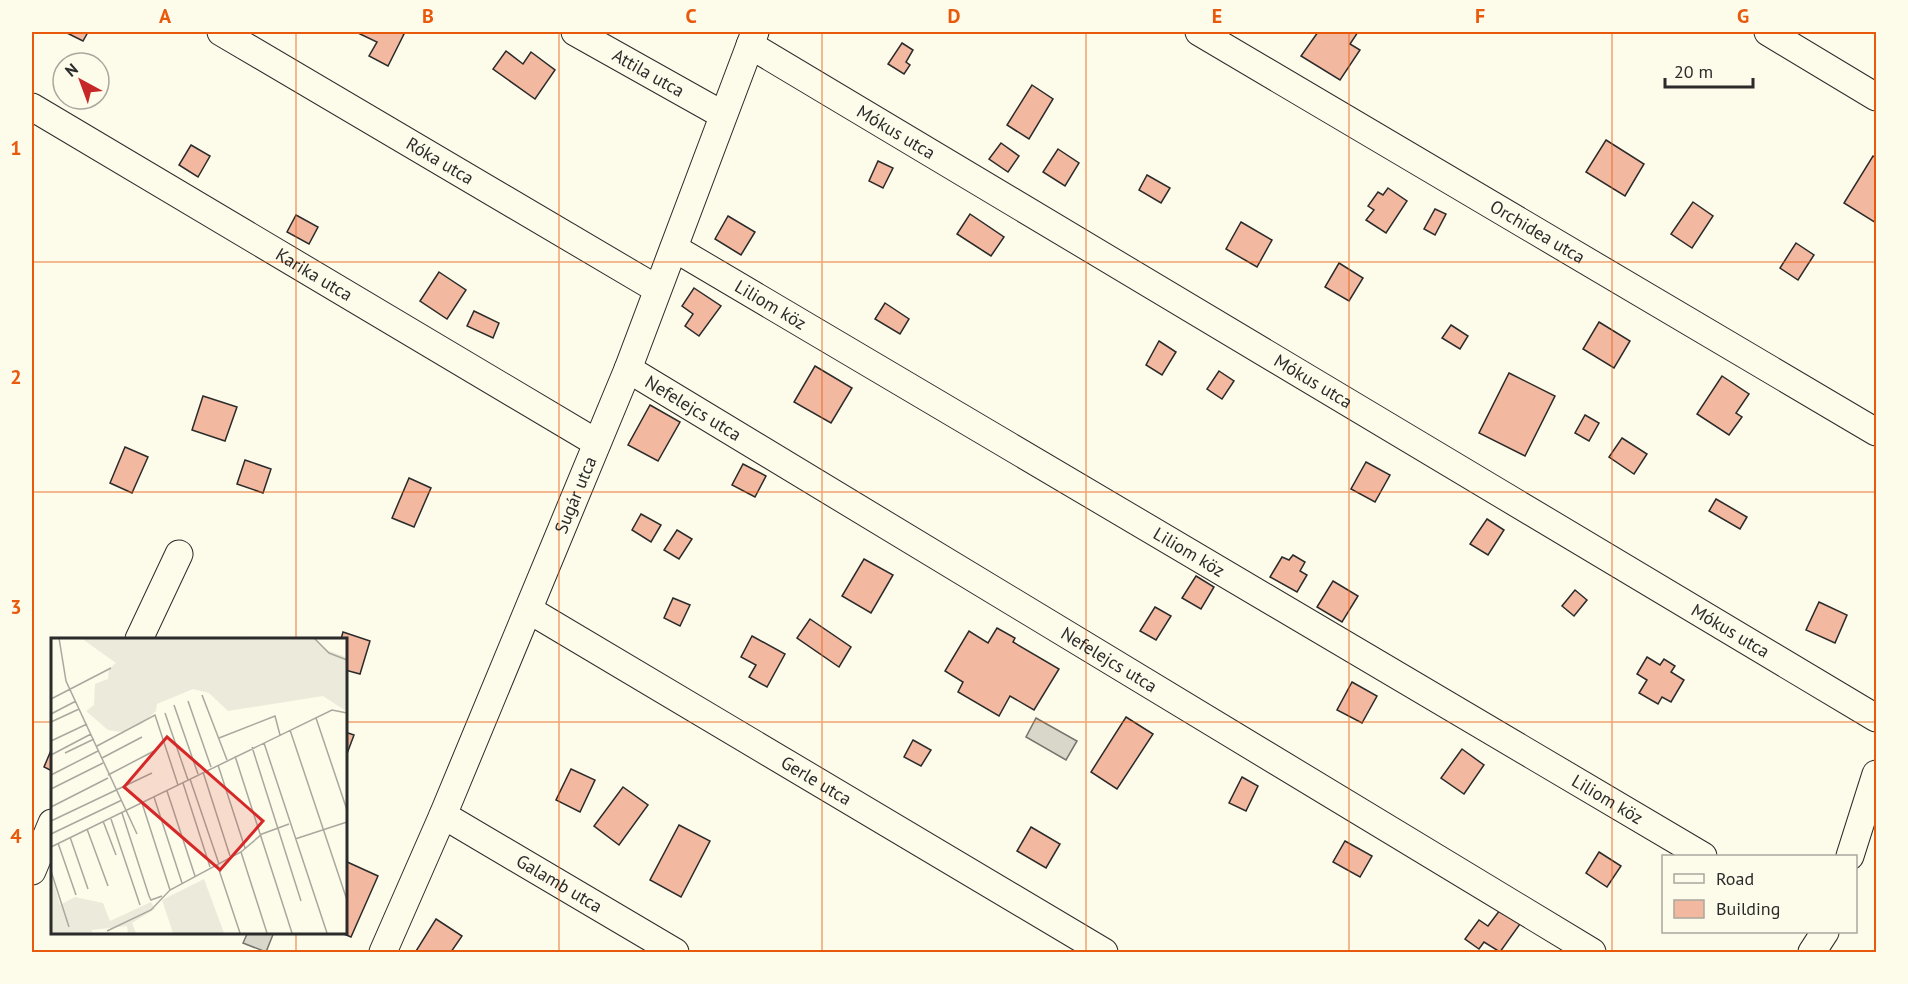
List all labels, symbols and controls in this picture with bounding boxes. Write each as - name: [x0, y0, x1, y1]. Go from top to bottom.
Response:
- text: A: [159, 3, 172, 29]
- text: B: [422, 3, 434, 29]
- text: C: [685, 3, 697, 29]
- text: D: [948, 3, 961, 29]
- text: E: [1212, 3, 1222, 29]
- text: F: [1475, 3, 1485, 29]
- text: G: [1737, 3, 1749, 29]
- street label: Attila utca: [608, 43, 689, 102]
- north arrow: [51, 51, 111, 111]
- scale bar: [1665, 51, 1754, 89]
- text: N: [61, 59, 82, 81]
- text: 20 m: [1674, 60, 1713, 83]
- street label: Mókus utca: [853, 100, 940, 164]
- street label: Róka utca: [402, 132, 478, 189]
- text: 1: [10, 135, 22, 161]
- street label: Orchidea utca: [1486, 194, 1589, 268]
- street label: Karika utca: [272, 243, 357, 306]
- street label: Liliom köz: [731, 275, 811, 335]
- street label: Mókus utca: [1270, 349, 1357, 413]
- text: 2: [10, 364, 22, 390]
- street label: Nefelejcs utca: [641, 370, 746, 446]
- street label: Sugár utca: [549, 453, 602, 537]
- street label: Liliom köz: [1149, 522, 1229, 582]
- text: 3: [10, 594, 22, 620]
- street label: Mókus utca: [1687, 598, 1774, 663]
- street label: Nefelejcs utca: [1057, 622, 1161, 697]
- inset map: [51, 638, 346, 933]
- street label: Gerle utca: [777, 750, 856, 810]
- street label: Liliom köz: [1568, 769, 1647, 829]
- text: 4: [10, 823, 22, 849]
- street label: Galamb utca: [512, 849, 607, 918]
- legend: [1662, 855, 1857, 933]
- text: Road: [1716, 867, 1754, 890]
- text: Building: [1716, 897, 1780, 920]

